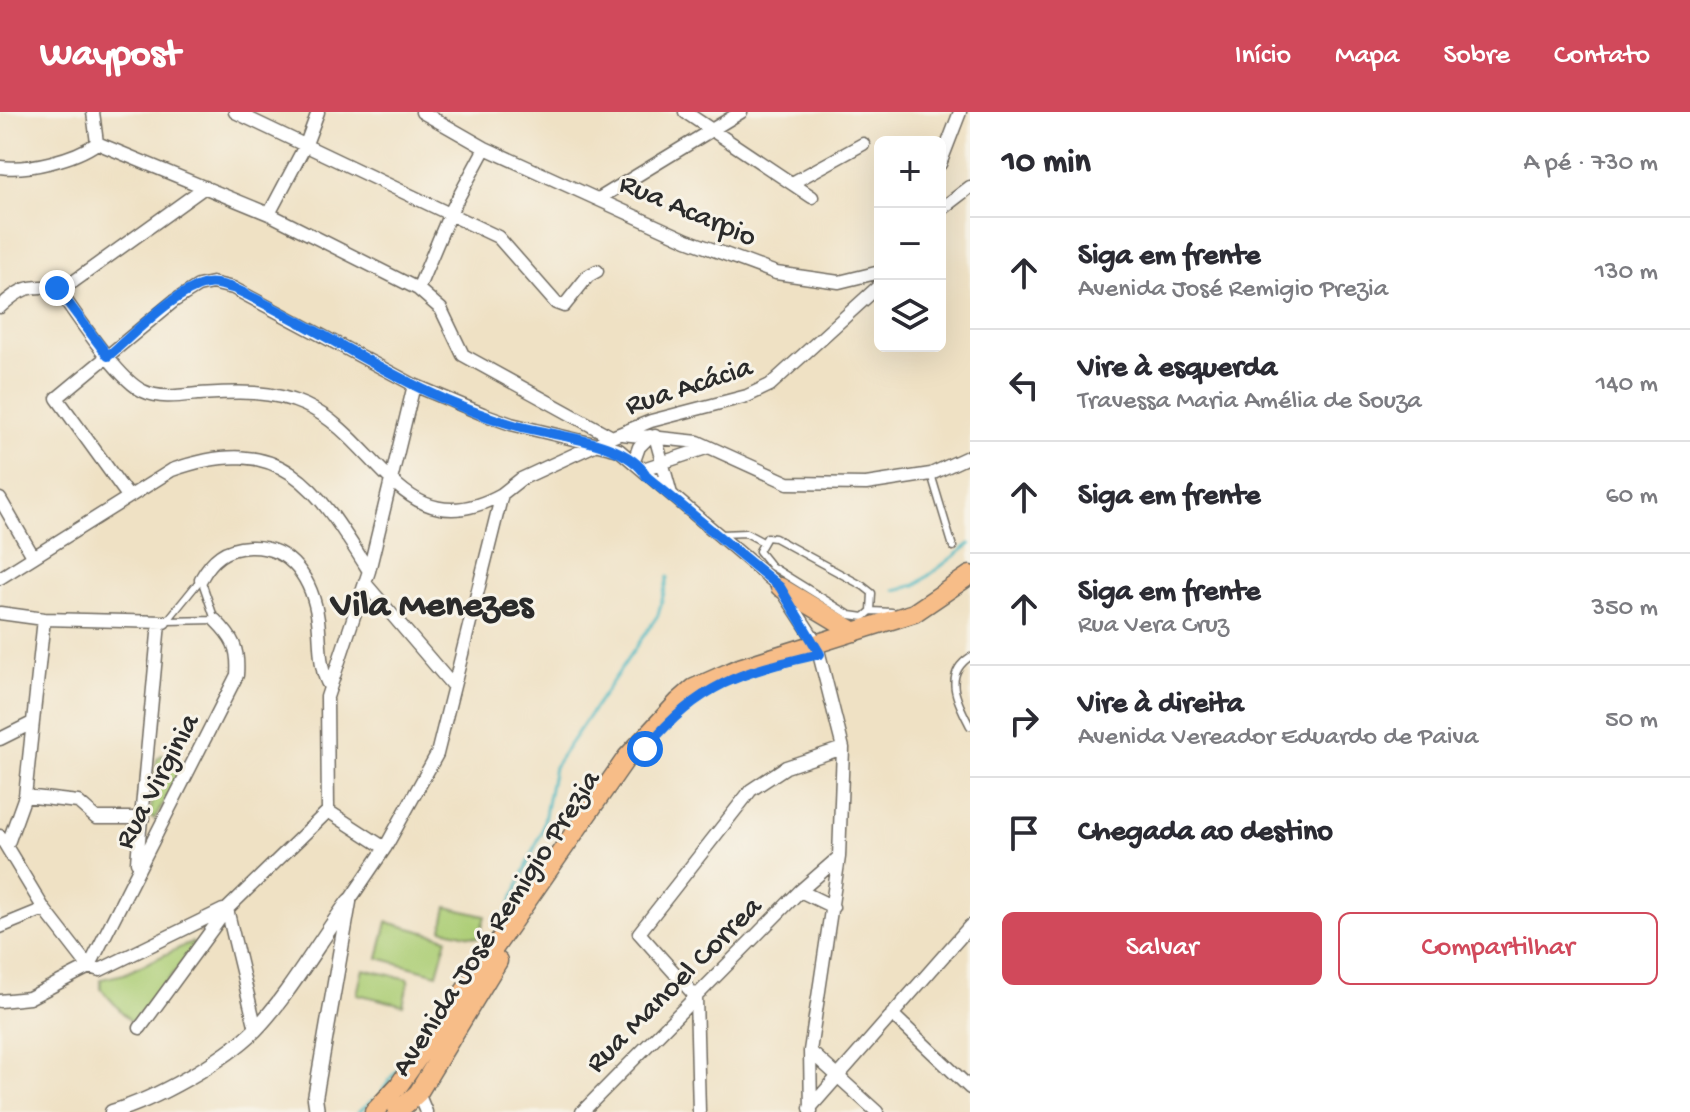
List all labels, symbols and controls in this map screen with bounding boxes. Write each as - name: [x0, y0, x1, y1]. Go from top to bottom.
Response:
- text: Waypost: [40, 34, 180, 78]
- text: Início: [1235, 40, 1291, 73]
- text: Mapa: [1335, 40, 1399, 73]
- text: Sobre: [1443, 40, 1510, 73]
- text: Contato: [1554, 40, 1650, 73]
- map controls: [874, 136, 946, 352]
- button: +: [874, 136, 946, 208]
- text: 10 min: [1002, 144, 1091, 184]
- text: A pé · 730 m: [1523, 149, 1658, 180]
- street label: Rua Acarpio: [613, 168, 761, 257]
- button: −: [874, 208, 946, 280]
- text: Siga em frente: [1078, 240, 1260, 275]
- icon: ahead: [1002, 251, 1046, 295]
- text: 130 m: [1595, 258, 1658, 289]
- route end: [39, 270, 75, 306]
- text: Avenida José Remigio Prezia: [1078, 275, 1388, 306]
- button: layers: [874, 280, 946, 352]
- street label: Rua Acácia: [621, 351, 759, 425]
- text: Vire à esquerda: [1078, 352, 1277, 387]
- icon: left: [1002, 363, 1046, 407]
- text: 140 m: [1596, 370, 1658, 401]
- text: Travessa Maria Amélia de Souza: [1078, 387, 1422, 418]
- icon: ahead: [1002, 475, 1046, 519]
- text: Siga em frente: [1078, 480, 1260, 515]
- text: 60 m: [1605, 482, 1658, 513]
- text: Siga em frente: [1078, 576, 1260, 611]
- district label: Vila Menezes: [329, 585, 535, 629]
- icon: ahead: [1002, 587, 1046, 631]
- text: 350 m: [1591, 594, 1658, 625]
- text: Rua Vera Cruz: [1078, 611, 1229, 642]
- text: Vire à direita: [1078, 688, 1244, 723]
- icon: right: [1002, 699, 1046, 743]
- text: 50 m: [1605, 706, 1658, 737]
- street label: Rua Virginia: [109, 707, 210, 856]
- text: Avenida Vereador Eduardo de Paiva: [1078, 723, 1478, 754]
- route start: [627, 731, 663, 767]
- street label: Avenida José Remigio Prezia: [386, 764, 611, 1084]
- icon: arrive: [1002, 811, 1046, 855]
- text: Chegada ao destino: [1078, 816, 1333, 851]
- street label: Rua Manoel Correa: [580, 890, 772, 1082]
- button: Salvar: [1002, 912, 1322, 985]
- button: Compartilhar: [1338, 912, 1658, 985]

